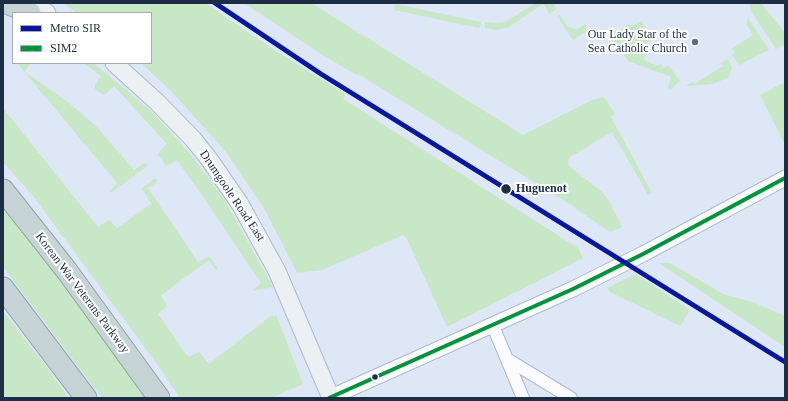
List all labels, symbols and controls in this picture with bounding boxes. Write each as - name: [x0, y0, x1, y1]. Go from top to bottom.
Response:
- legend: [12, 12, 152, 64]
- text: Metro SIR: [50, 21, 101, 35]
- place label: Our Lady Star of the Sea Catholic Church: [588, 28, 687, 56]
- marker: Our Lady Star of the Sea Catholic Church: [690, 37, 700, 47]
- text: SIM2: [50, 41, 77, 55]
- street label: Drumgoole Road East: [196, 148, 268, 244]
- marker: Huguenot: [499, 182, 513, 196]
- place label: Huguenot: [516, 182, 567, 196]
- street label: Korean War Veterans Parkway: [32, 230, 132, 356]
- unlabelled marker: [370, 372, 380, 382]

